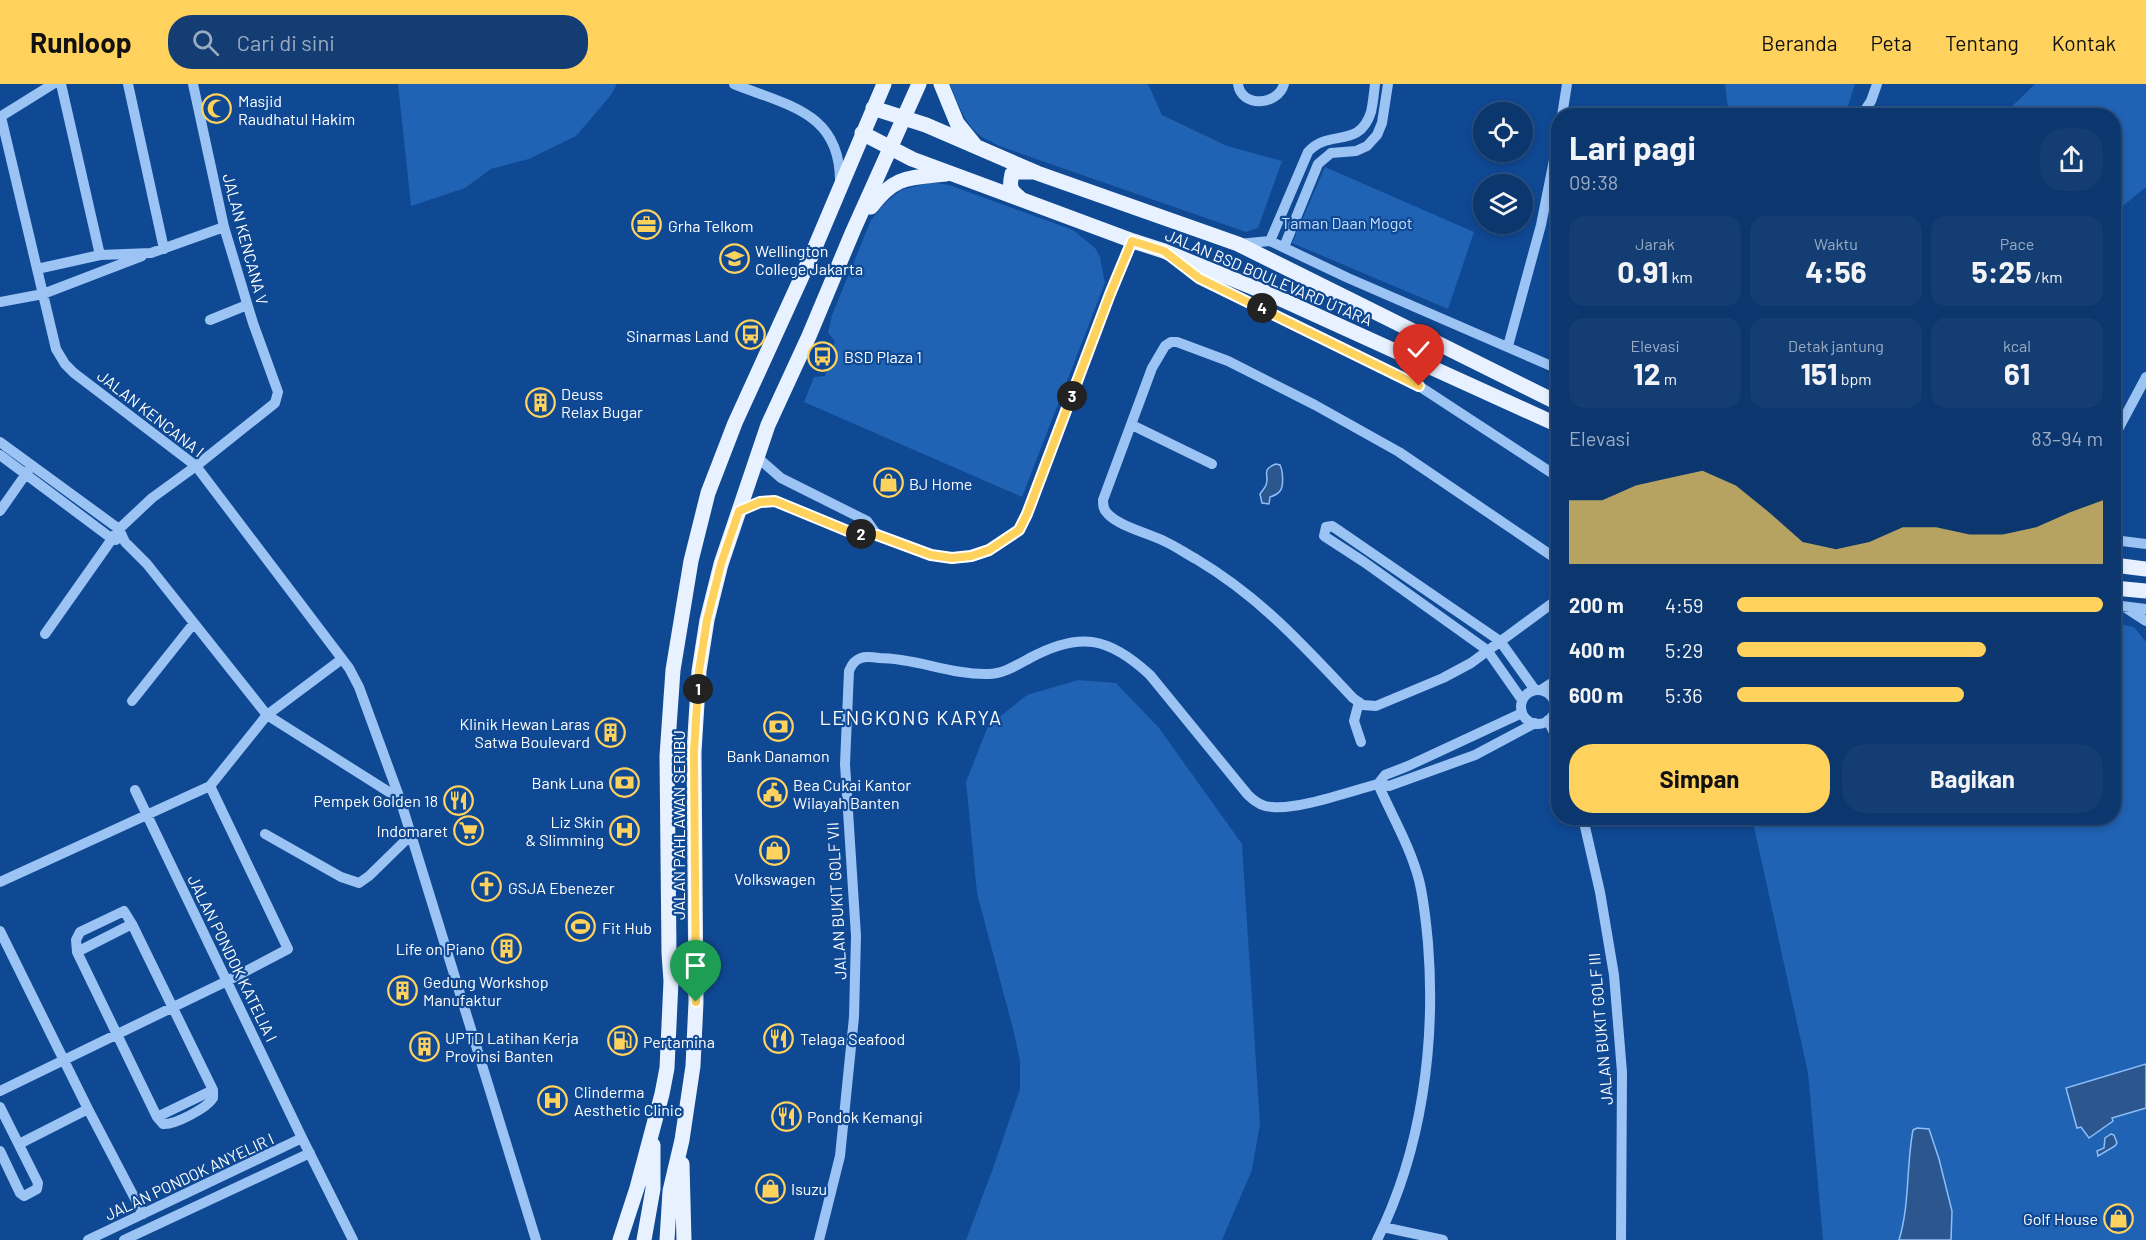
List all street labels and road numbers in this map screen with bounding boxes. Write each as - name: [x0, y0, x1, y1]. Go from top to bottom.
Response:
- street label: JALAN KENCANA V: [219, 171, 273, 307]
- street label: JALAN BSD BOULEVARD UTARA: [1163, 225, 1376, 329]
- street label: JALAN KENCANA I: [94, 366, 208, 460]
- street label: JALAN PAHLAWAN SERIBU: [669, 730, 688, 920]
- street label: JALAN BUKIT GOLF VII: [822, 822, 850, 980]
- street label: JALAN PONDOK KATELIA I: [184, 872, 282, 1044]
- street label: JALAN BUKIT GOLF III: [1584, 952, 1616, 1106]
- street label: JALAN PONDOK ANYELIR I: [101, 1128, 277, 1224]

